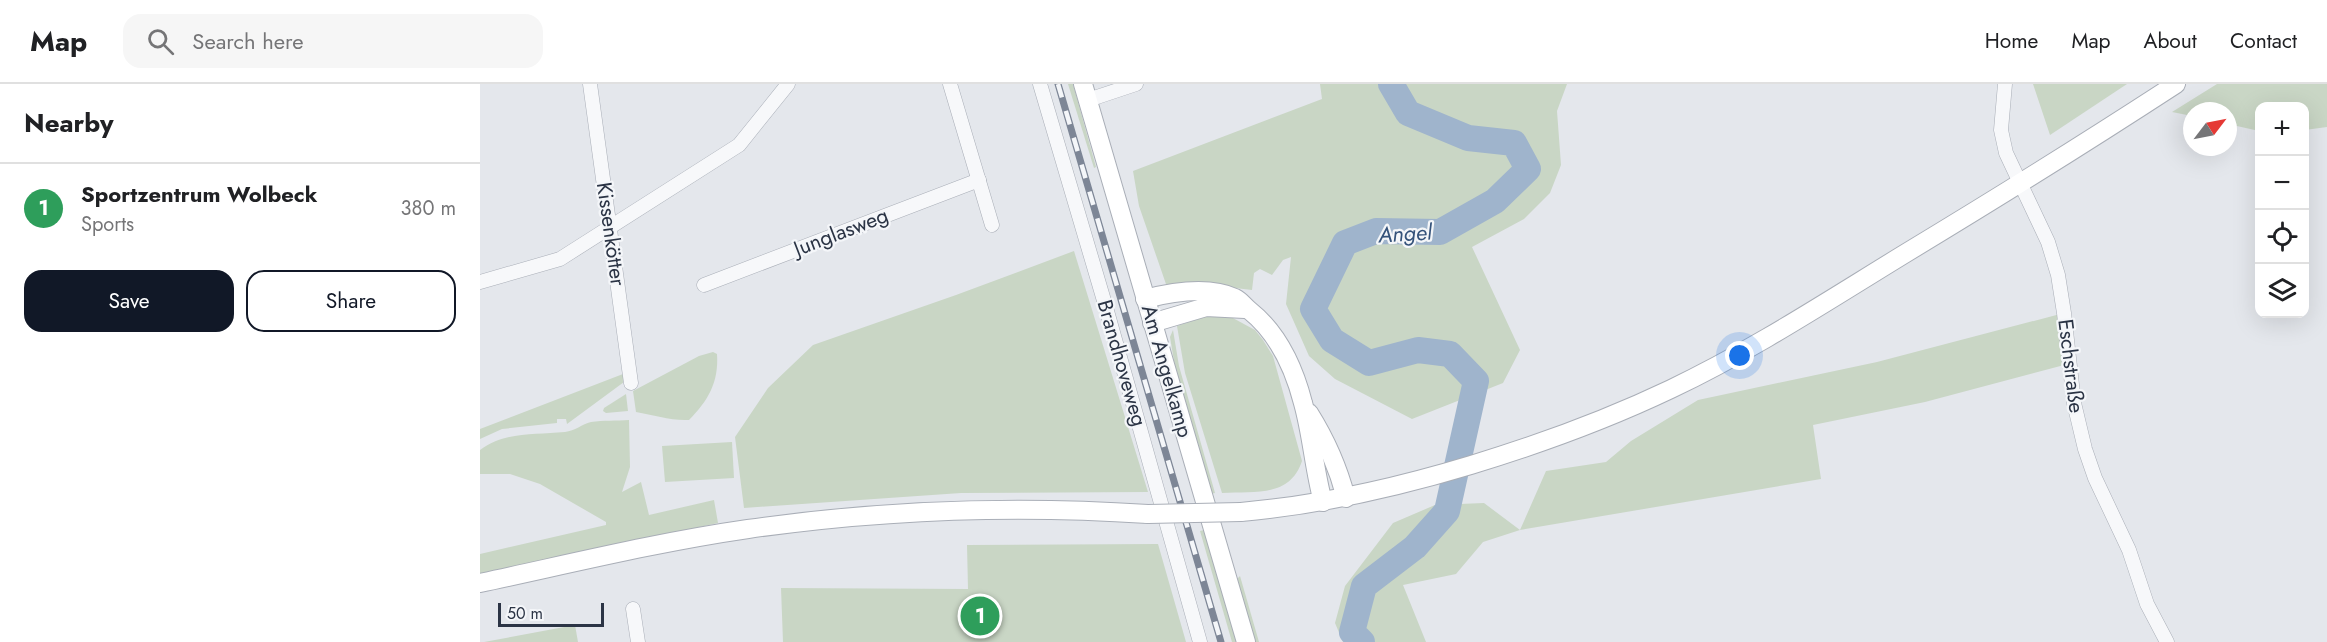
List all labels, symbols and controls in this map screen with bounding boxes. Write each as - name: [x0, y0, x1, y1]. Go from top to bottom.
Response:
- search box: [123, 14, 543, 68]
- text: Map: [30, 21, 87, 62]
- icon: search: [144, 25, 177, 58]
- text: Search here: [192, 25, 304, 57]
- text: Home: [1985, 26, 2038, 56]
- text: Map: [2071, 26, 2111, 56]
- text: About: [2144, 26, 2197, 56]
- text: Contact: [2230, 26, 2297, 56]
- north arrow: [2183, 102, 2237, 156]
- map controls: [2255, 102, 2309, 318]
- button: +: [2255, 102, 2309, 156]
- text: Nearby: [24, 104, 113, 142]
- button: −: [2255, 156, 2309, 210]
- text: Sportzentrum Wolbeck: [81, 178, 317, 210]
- street label: Kissenkötter: [589, 180, 633, 289]
- text: 1: [38, 194, 49, 223]
- text: 380 m: [401, 194, 456, 223]
- street label: Junglasweg: [787, 200, 893, 265]
- text: Sports: [81, 210, 134, 239]
- button: locate: [2255, 210, 2309, 264]
- water label: Angel: [1377, 216, 1434, 250]
- button: layers: [2255, 264, 2309, 318]
- button: Save: [24, 270, 234, 332]
- button: Share: [246, 270, 456, 332]
- street label: Brandhoveweg: [1090, 296, 1154, 430]
- street label: Am Angelkamp: [1134, 301, 1200, 441]
- street label: Eschstraße: [2050, 317, 2092, 415]
- your location: [1725, 341, 1754, 370]
- pin: 1: [960, 594, 1000, 638]
- scale bar: [498, 600, 604, 628]
- text: 50 m: [507, 602, 543, 625]

